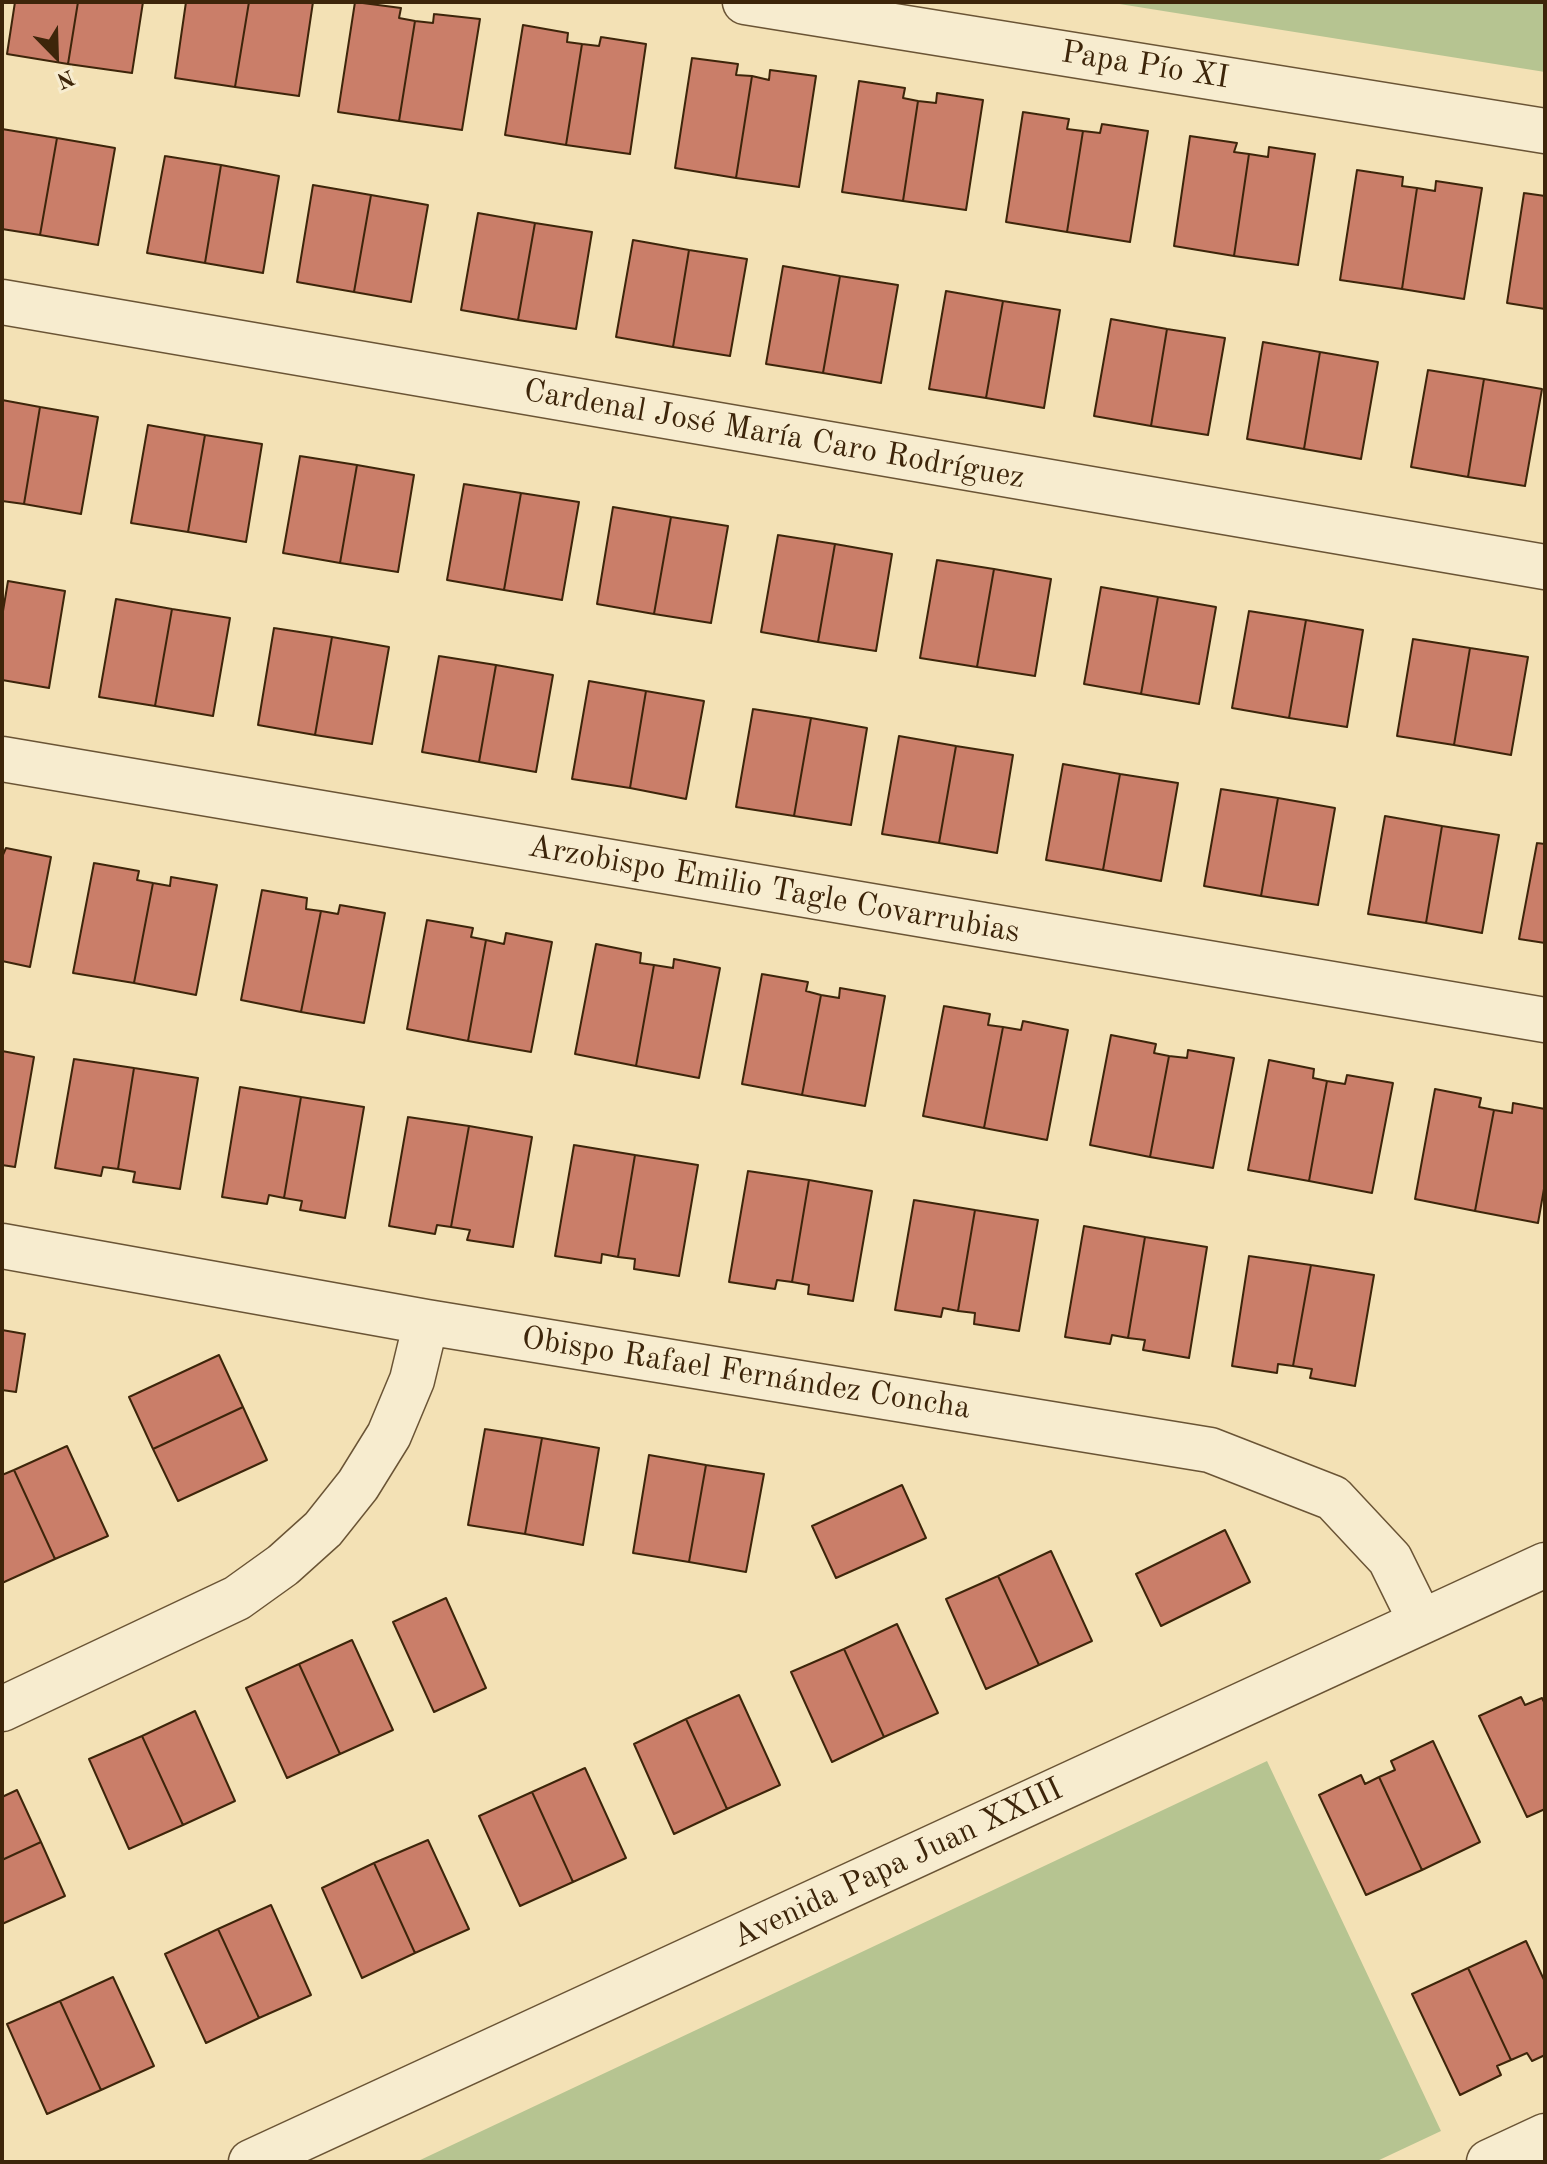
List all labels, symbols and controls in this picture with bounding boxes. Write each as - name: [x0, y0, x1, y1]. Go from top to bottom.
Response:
- north arrow: [16, 16, 96, 96]
- street label: Papa Pío XI: [1058, 34, 1232, 98]
- text: N: [53, 65, 77, 92]
- street label: Cardenal José María Caro Rodríguez: [521, 372, 1027, 498]
- street label: Arzobispo Emilio Tagle Covarrubias: [525, 828, 1023, 952]
- street label: Obispo Rafael Fernández Concha: [519, 1320, 973, 1428]
- street label: Avenida Papa Juan XXIII: [727, 1771, 1069, 1957]

